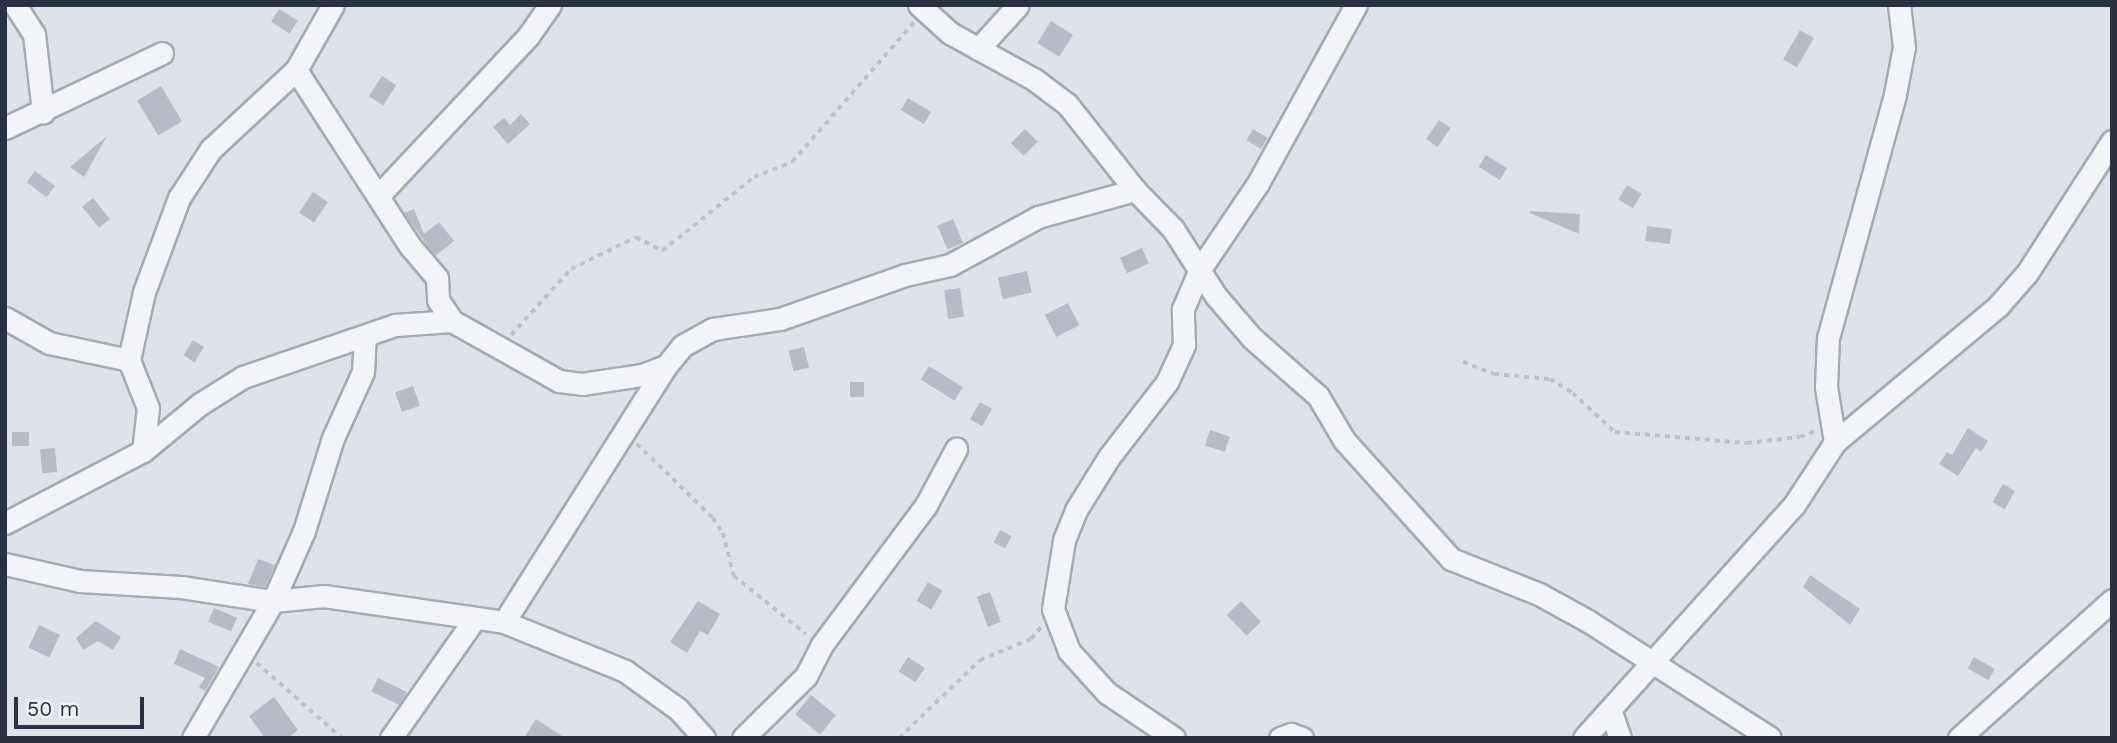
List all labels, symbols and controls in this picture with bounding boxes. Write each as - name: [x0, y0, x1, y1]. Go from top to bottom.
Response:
- scale bar: [18, 684, 147, 728]
- text: 50 m: [27, 696, 79, 721]

